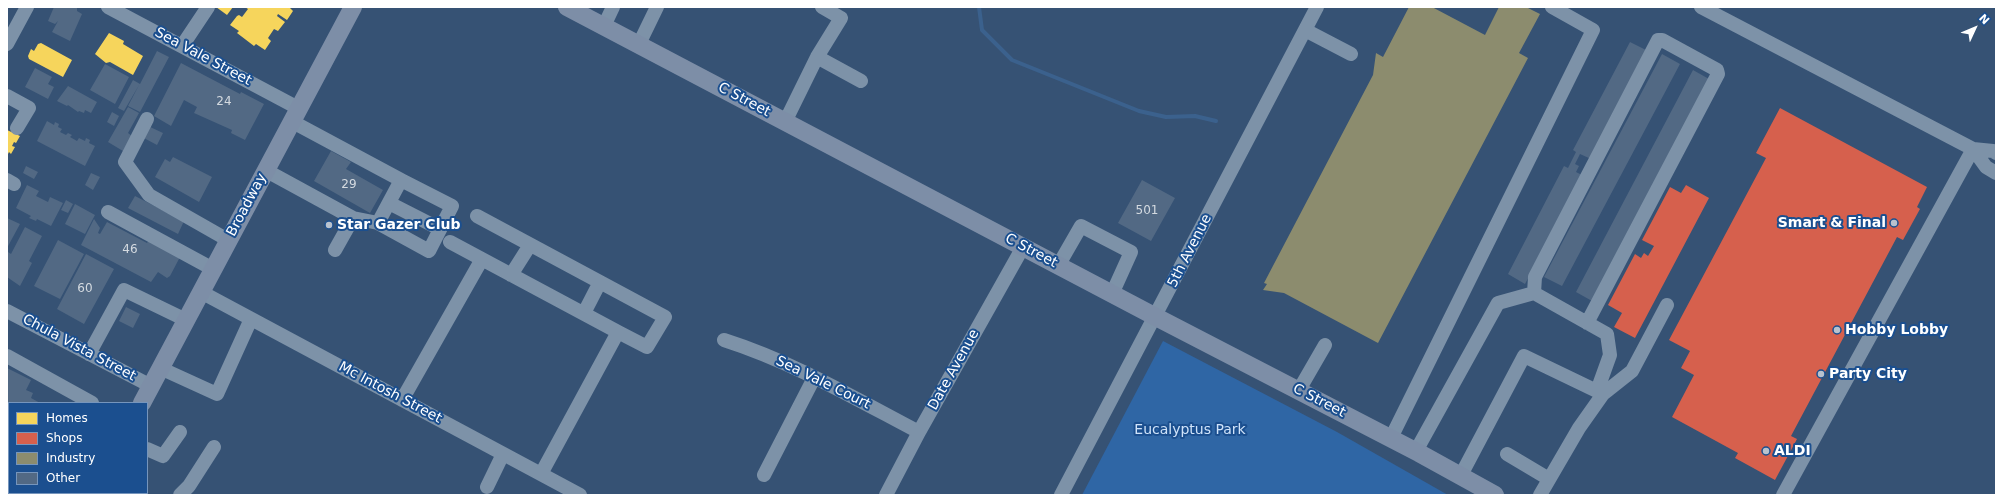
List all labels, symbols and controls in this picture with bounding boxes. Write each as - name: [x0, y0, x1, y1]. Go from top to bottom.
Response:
- north arrow: [1955, 8, 1995, 48]
- text: N: [1976, 11, 1992, 27]
- street label: Sea Vale Street: [152, 24, 254, 90]
- street label: C Street: [715, 79, 773, 121]
- house number: 24: [216, 95, 232, 109]
- street label: Broadway: [223, 170, 271, 240]
- house number: 29: [341, 178, 357, 192]
- house number: 501: [1136, 204, 1158, 218]
- street label: 5th Avenue: [1164, 212, 1216, 290]
- place label: Smart & Final: [1778, 215, 1886, 231]
- place label: Star Gazer Club: [337, 217, 460, 233]
- marker: Smart & Final: [1889, 218, 1899, 228]
- marker: Star Gazer Club: [324, 220, 334, 230]
- street label: C Street: [1002, 230, 1060, 272]
- house number: 46: [122, 243, 138, 257]
- house number: 60: [77, 282, 93, 296]
- street label: Chula Vista Street: [19, 311, 139, 385]
- place label: Hobby Lobby: [1845, 322, 1948, 338]
- marker: Hobby Lobby: [1832, 325, 1842, 335]
- street label: Date Avenue: [925, 327, 983, 413]
- street label: Sea Vale Court: [773, 353, 873, 413]
- street label: Mc Intosh Street: [336, 359, 444, 427]
- place label: Party City: [1829, 366, 1907, 382]
- marker: Party City: [1816, 369, 1826, 379]
- street label: C Street: [1290, 381, 1348, 421]
- legend: [8, 402, 148, 494]
- text: Homes: [46, 411, 88, 425]
- park label: Eucalyptus Park: [1134, 422, 1246, 438]
- text: Shops: [46, 431, 82, 445]
- place label: ALDI: [1774, 443, 1811, 459]
- marker: ALDI: [1761, 446, 1771, 456]
- text: Industry: [46, 451, 95, 465]
- text: Other: [46, 471, 80, 485]

